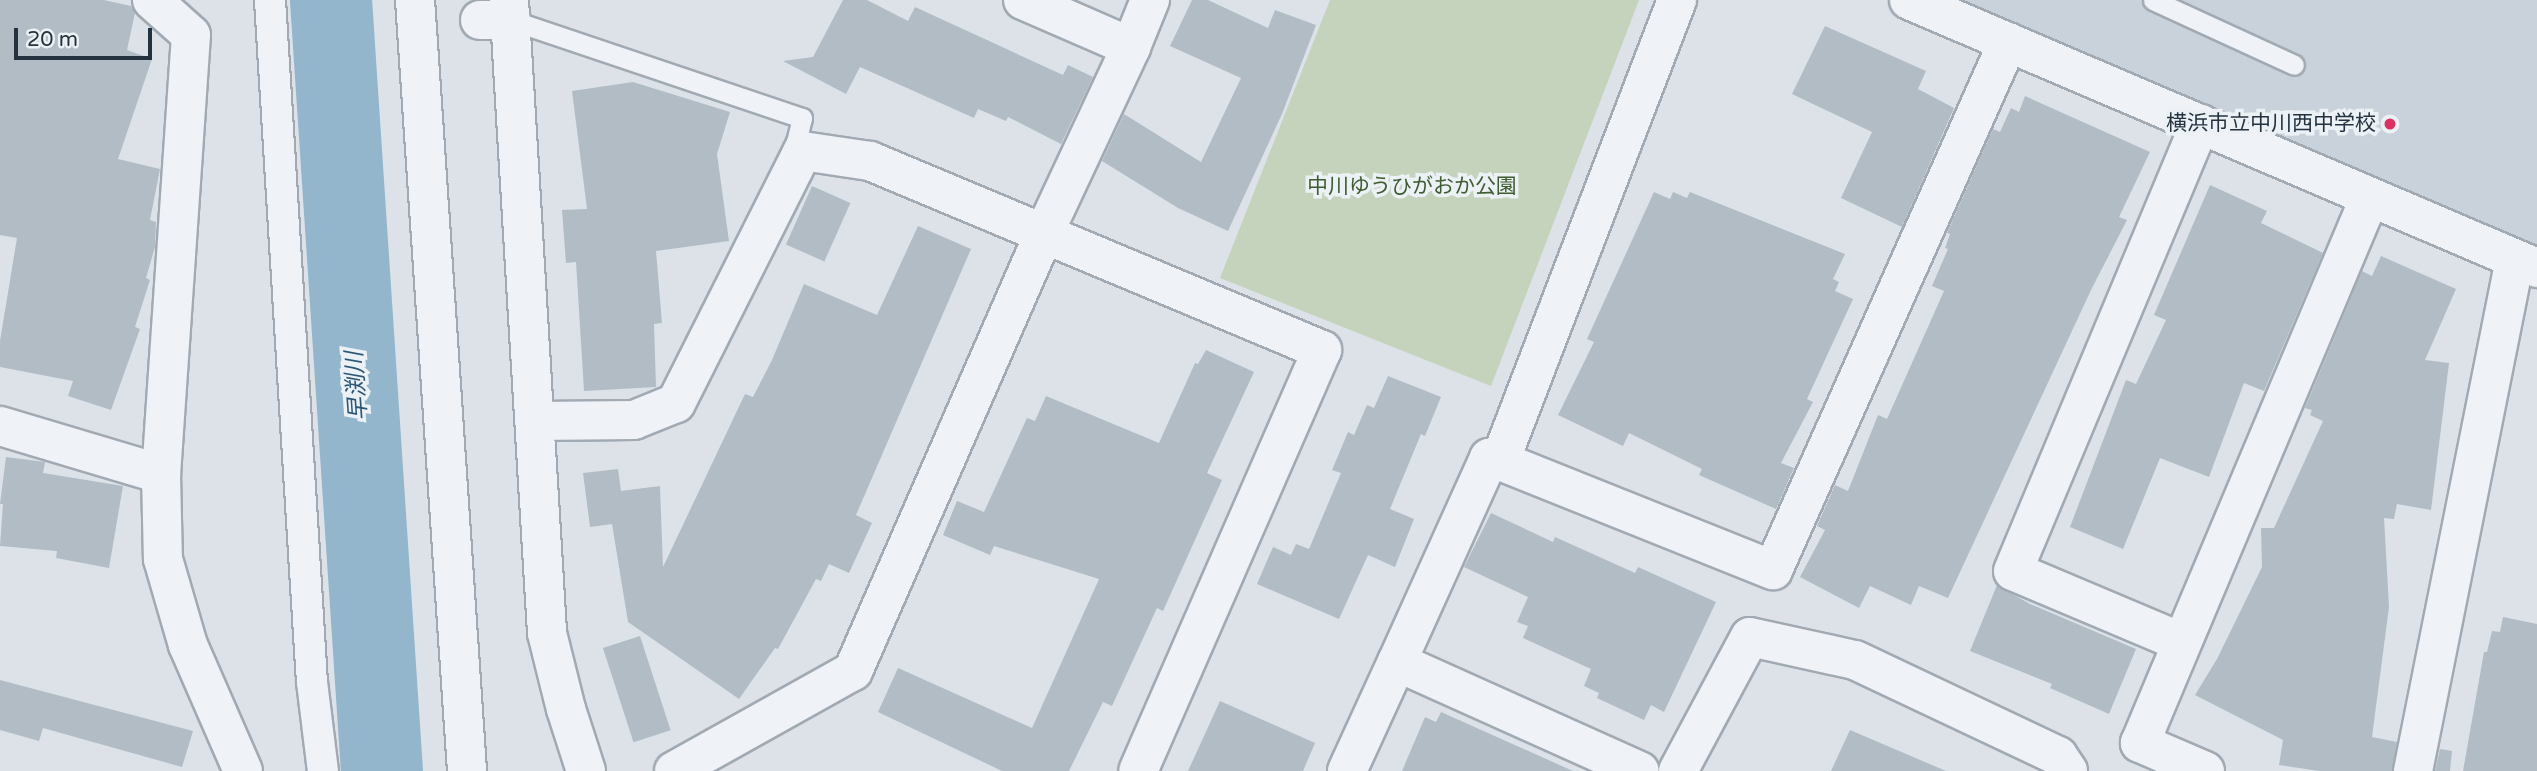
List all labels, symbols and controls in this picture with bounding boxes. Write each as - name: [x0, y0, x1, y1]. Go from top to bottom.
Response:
- scale bar: [18, 14, 156, 58]
- text: 20 m: [27, 27, 78, 52]
- place label: 横浜市立中川西中学校: [2166, 111, 2376, 137]
- marker: 横浜市立中川西中学校: [2382, 116, 2398, 132]
- park label: 中川ゆうひがおか公園: [1307, 174, 1517, 200]
- water label: 早渕川: [341, 351, 373, 421]

